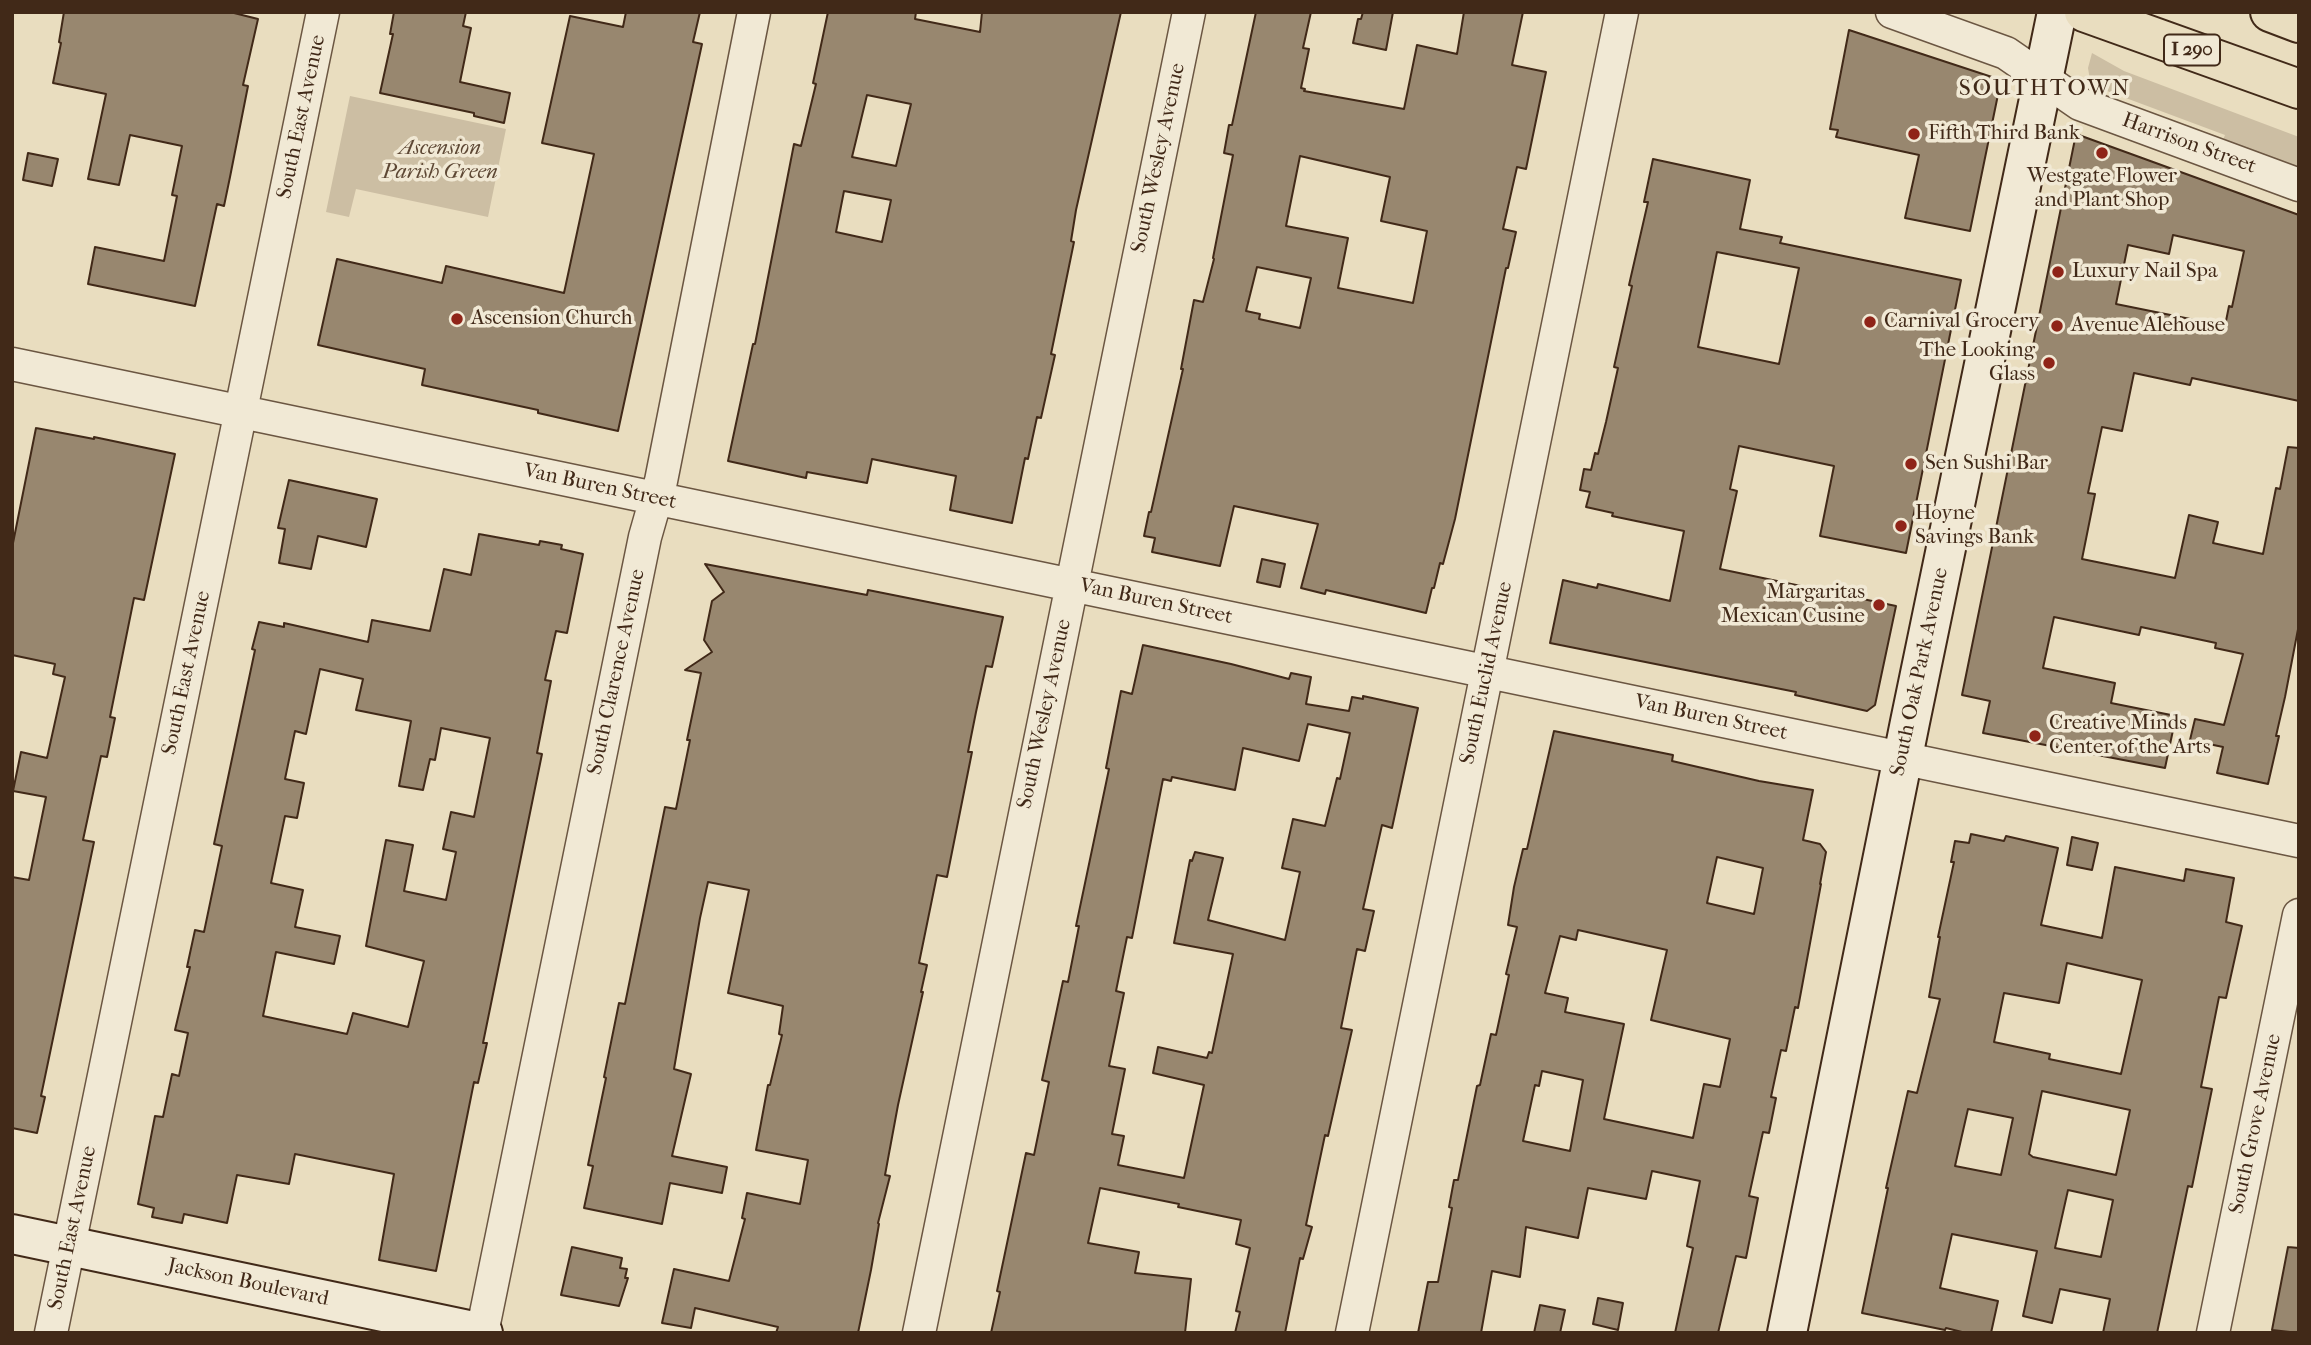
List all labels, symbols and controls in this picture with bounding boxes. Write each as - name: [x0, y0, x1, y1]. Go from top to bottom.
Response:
- street label: South East Avenue: [272, 33, 332, 201]
- road number: I 290: [2164, 34, 2220, 66]
- street label: South Wesley Avenue: [1127, 61, 1191, 255]
- district label: SOUTHTOWN: [1960, 75, 2130, 103]
- street label: Harrison Street: [2119, 108, 2259, 180]
- place label: Fifth Third Bank: [1928, 121, 2080, 147]
- marker: Fifth Third Bank: [1906, 126, 1922, 142]
- park label: Ascension Parish Green: [382, 136, 498, 186]
- marker: Westgate Flower and Plant Shop: [2094, 145, 2110, 161]
- place label: Westgate Flower and Plant Shop: [2027, 164, 2177, 214]
- place label: Luxury Nail Spa: [2072, 259, 2218, 285]
- marker: Luxury Nail Spa: [2050, 264, 2066, 280]
- place label: Ascension Church: [471, 306, 633, 332]
- place label: Carnival Grocery: [1884, 309, 2039, 335]
- marker: Ascension Church: [449, 311, 465, 327]
- place label: Avenue Alehouse: [2071, 313, 2225, 339]
- marker: Carnival Grocery: [1862, 314, 1878, 330]
- marker: Avenue Alehouse: [2049, 318, 2065, 334]
- place label: The Looking Glass: [1919, 338, 2035, 388]
- marker: The Looking Glass: [2041, 355, 2057, 371]
- place label: Sen Sushi Bar: [1925, 451, 2048, 477]
- marker: Sen Sushi Bar: [1903, 456, 1919, 472]
- street label: Van Buren Street: [521, 458, 679, 516]
- place label: Hoyne Savings Bank: [1915, 501, 2034, 551]
- marker: Hoyne Savings Bank: [1893, 518, 1909, 534]
- street label: South Oak Park Avenue: [1886, 565, 1954, 779]
- street label: South Clarence Avenue: [583, 567, 651, 777]
- street label: Van Buren Street: [1077, 573, 1235, 631]
- street label: South Euclid Avenue: [1455, 579, 1519, 767]
- place label: Margaritas Mexican Cusine: [1721, 580, 1865, 630]
- street label: South East Avenue: [157, 589, 217, 757]
- marker: Margaritas Mexican Cusine: [1871, 597, 1887, 613]
- street label: South Wesley Avenue: [1013, 617, 1077, 811]
- street label: Van Buren Street: [1632, 689, 1790, 747]
- place label: Creative Minds Center of the Arts: [2049, 711, 2211, 761]
- marker: Creative Minds Center of the Arts: [2027, 728, 2043, 744]
- street label: South Grove Avenue: [2225, 1032, 2287, 1216]
- street label: South East Avenue: [43, 1144, 103, 1312]
- street label: Jackson Boulevard: [165, 1254, 331, 1312]

